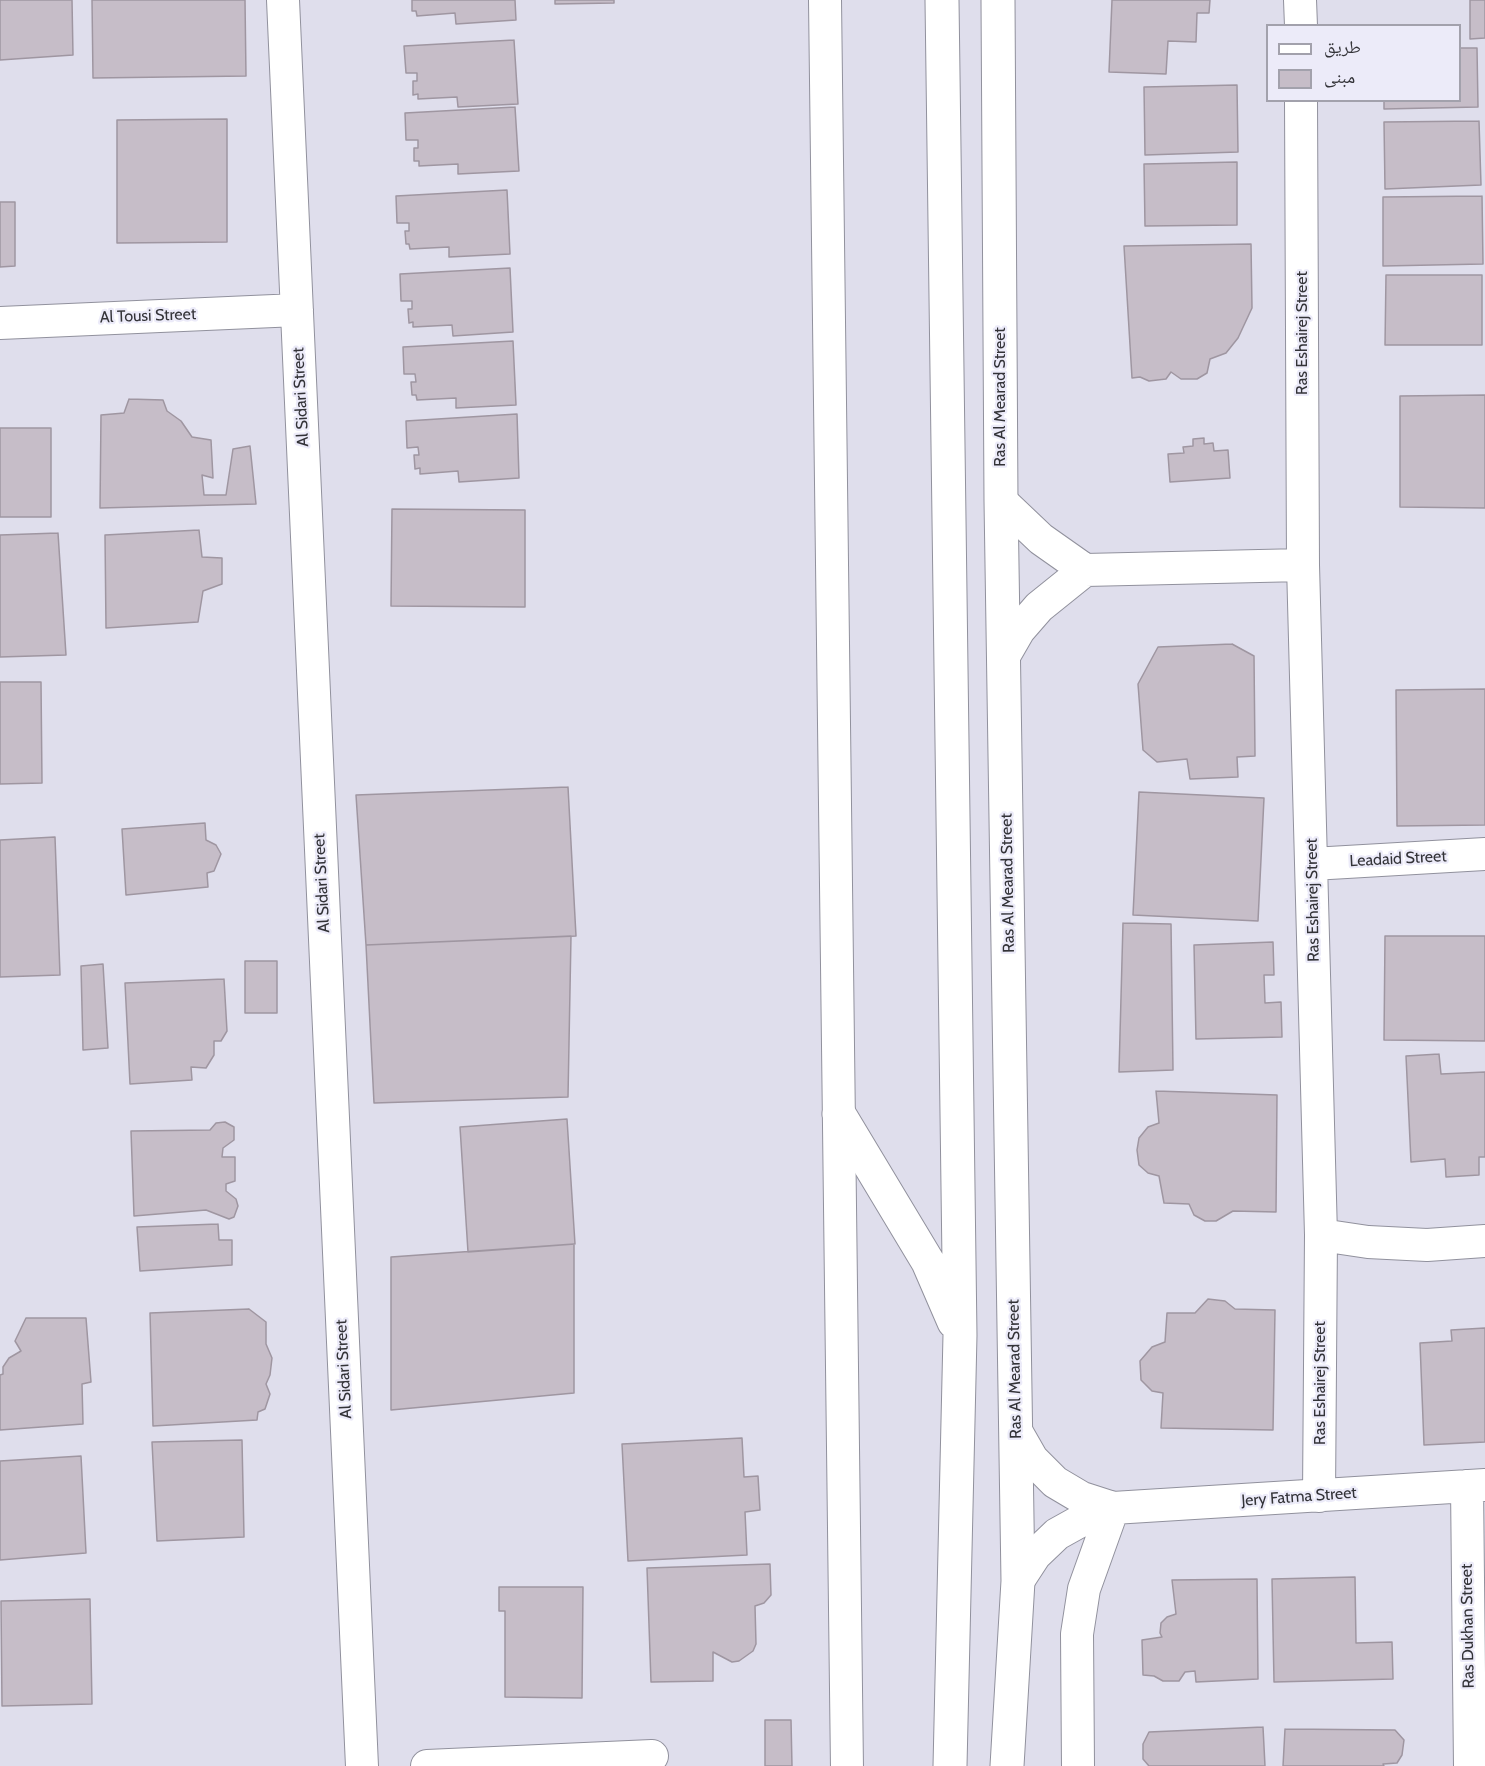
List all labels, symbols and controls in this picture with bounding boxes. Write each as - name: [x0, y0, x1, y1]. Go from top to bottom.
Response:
- legend: [1266, 24, 1461, 102]
- text: طريق: [1324, 36, 1361, 58]
- text: مبنى: [1324, 66, 1355, 88]
- street label: Ras Eshairej Street: [1292, 271, 1312, 395]
- street label: Al Tousi Street: [100, 305, 196, 327]
- street label: Ras Al Mearad Street: [990, 327, 1010, 467]
- street label: Al Sidari Street: [289, 347, 313, 447]
- street label: Ras Al Mearad Street: [997, 813, 1019, 953]
- street label: Al Sidari Street: [310, 833, 334, 933]
- street label: Ras Eshairej Street: [1302, 838, 1324, 962]
- street label: Leadaid Street: [1349, 847, 1447, 871]
- street label: Ras Al Mearad Street: [1004, 1299, 1026, 1439]
- street label: Al Sidari Street: [332, 1319, 356, 1419]
- street label: Ras Eshairej Street: [1310, 1321, 1330, 1445]
- street label: Jery Fatma Street: [1241, 1483, 1357, 1511]
- street label: Ras Dukhan Street: [1457, 1564, 1479, 1688]

